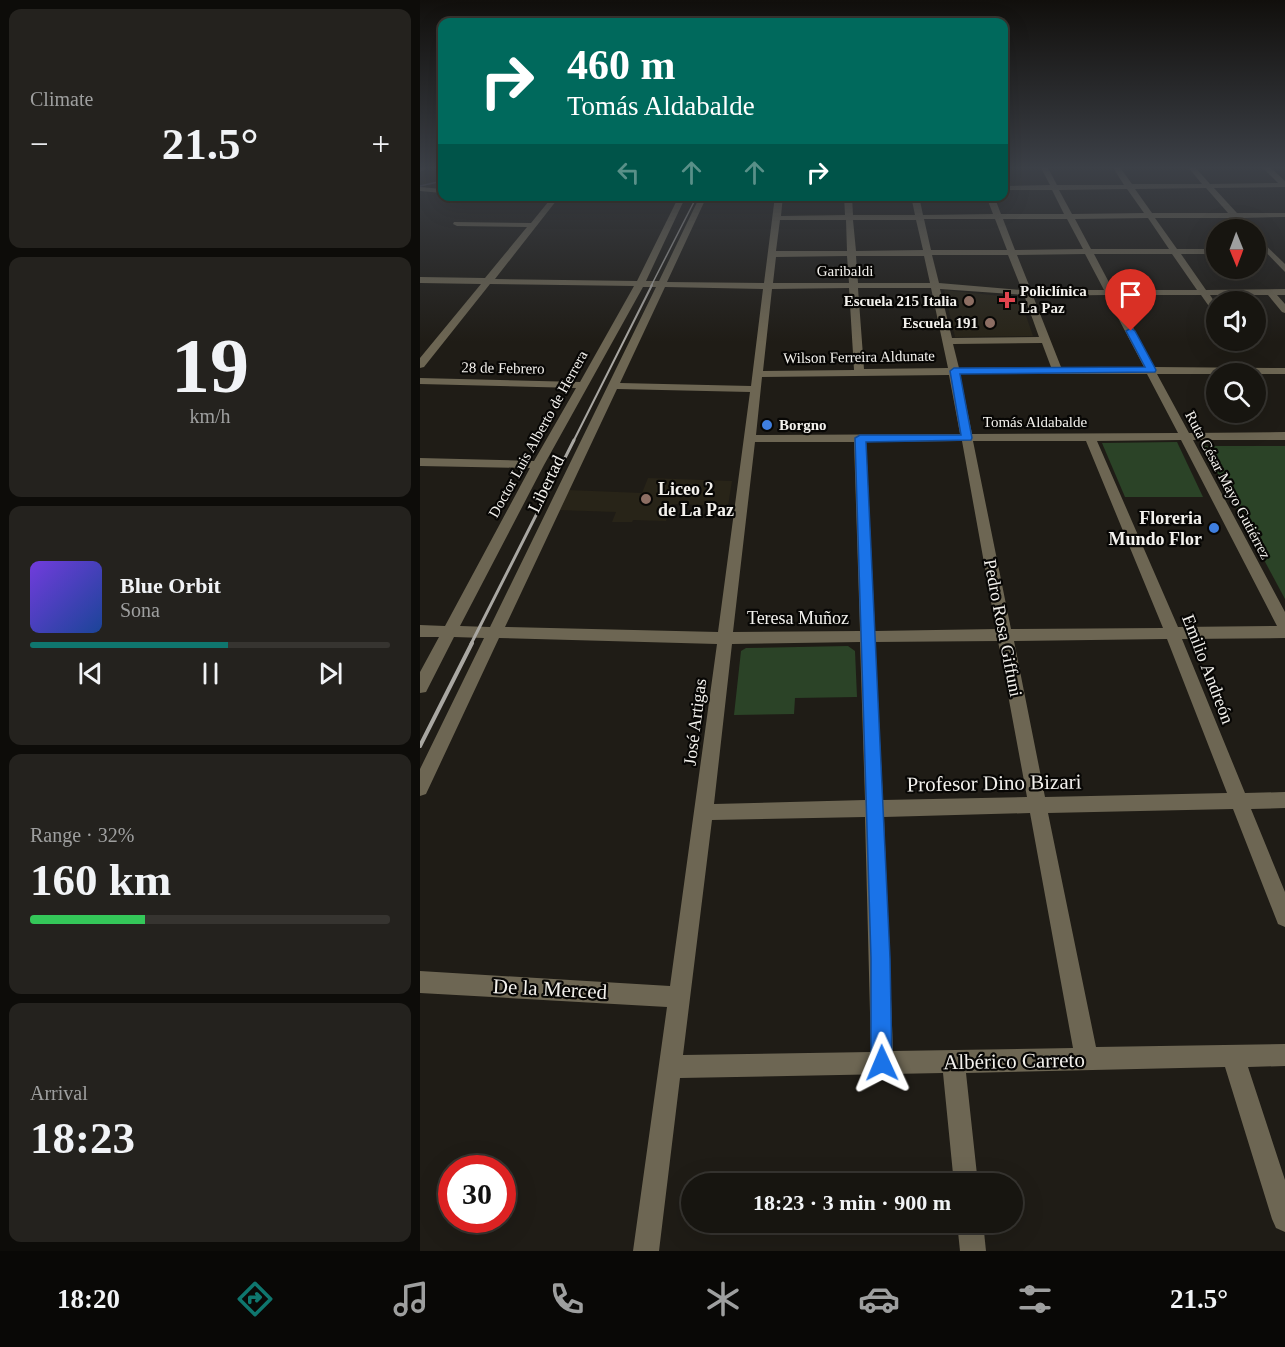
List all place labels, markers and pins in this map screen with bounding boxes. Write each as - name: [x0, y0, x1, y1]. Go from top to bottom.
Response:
- pin: [1105, 269, 1156, 331]
- place label: Policlínica La Paz: [1020, 283, 1087, 316]
- marker: Policlínica La Paz: [998, 291, 1016, 309]
- place label: Escuela 215 Italia: [844, 293, 957, 309]
- marker: Escuela 215 Italia: [962, 294, 976, 308]
- place label: Escuela 191: [903, 315, 978, 331]
- marker: Escuela 191: [983, 316, 997, 330]
- place label: Borgno: [779, 417, 827, 433]
- marker: Borgno: [760, 418, 774, 432]
- place label: Liceo 2 de La Paz: [658, 479, 734, 520]
- marker: Liceo 2 de La Paz: [639, 492, 653, 506]
- place label: Floreria Mundo Flor: [1108, 508, 1202, 549]
- marker: Floreria Mundo Flor: [1207, 521, 1221, 535]

